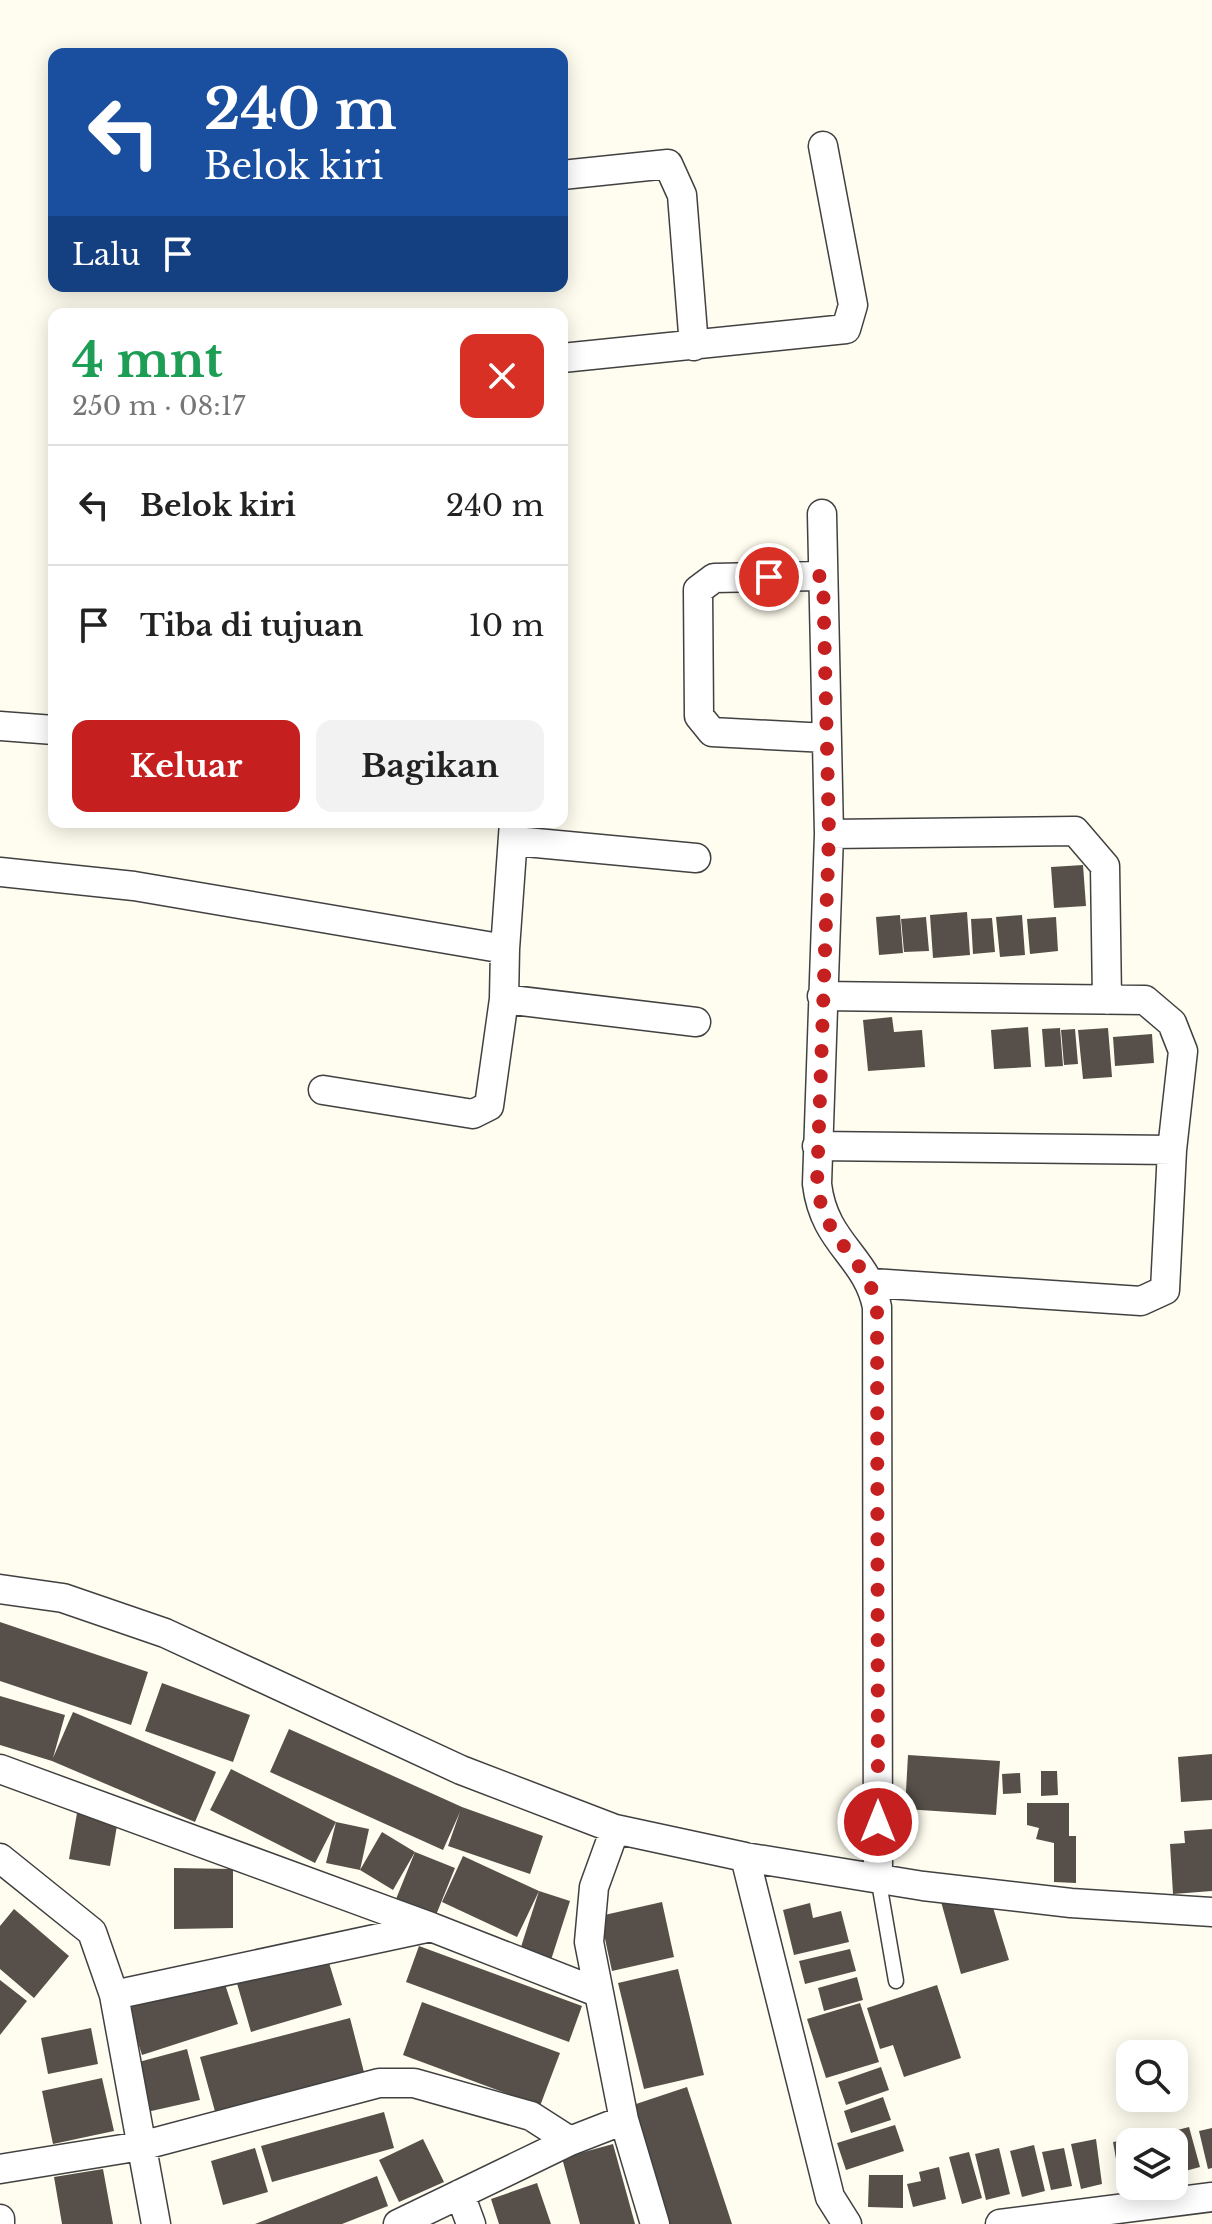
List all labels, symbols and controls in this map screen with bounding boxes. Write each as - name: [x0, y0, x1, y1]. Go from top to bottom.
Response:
- text: 240 m: [204, 75, 397, 144]
- icon: left: [72, 80, 176, 184]
- text: Belok kiri: [204, 144, 383, 189]
- icon: arrive: [156, 232, 200, 276]
- text: Lalu: [72, 236, 140, 273]
- text: 4 mnt: [72, 330, 223, 390]
- button: close: [460, 334, 544, 418]
- text: 250 m · 08:17: [72, 390, 245, 422]
- icon: left: [72, 483, 116, 527]
- text: Belok kiri: [140, 487, 296, 524]
- text: 240 m: [446, 487, 544, 524]
- pin: [735, 543, 803, 611]
- icon: arrive: [747, 555, 791, 599]
- icon: arrive: [72, 603, 116, 647]
- text: Tiba di tujuan: [140, 607, 363, 644]
- text: 10 m: [468, 607, 544, 644]
- button: Keluar: [72, 720, 300, 812]
- button: Bagikan: [316, 720, 544, 812]
- position arrow: [836, 1780, 920, 1864]
- map controls: [1116, 2040, 1188, 2200]
- button: search: [1116, 2040, 1188, 2112]
- button: layers: [1116, 2128, 1188, 2200]

